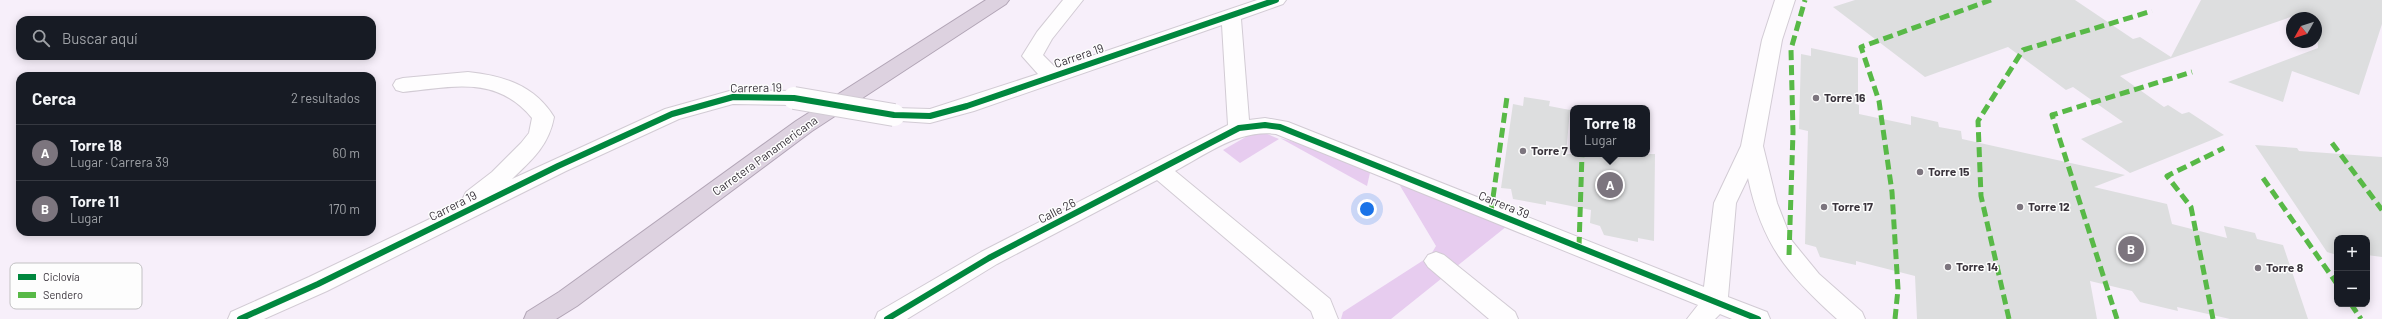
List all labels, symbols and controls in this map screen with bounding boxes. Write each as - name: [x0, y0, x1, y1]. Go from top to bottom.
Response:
- north arrow: [2286, 12, 2322, 48]
- search box: [16, 16, 376, 60]
- icon: search: [30, 27, 52, 49]
- text: Buscar aquí: [62, 29, 138, 47]
- street label: Carrera 19: [1052, 40, 1105, 70]
- street label: Carrera 19: [730, 80, 782, 94]
- text: Cerca: [32, 88, 76, 108]
- text: 2 resultados: [291, 90, 360, 106]
- place label: Torre 16: [1824, 90, 1866, 104]
- marker: Torre 16: [1811, 93, 1821, 103]
- popup: [1570, 105, 1650, 157]
- street label: Carretera Panamericana: [709, 112, 820, 198]
- text: Torre 18: [1584, 114, 1636, 132]
- text: Lugar: [1584, 132, 1617, 148]
- text: Torre 18: [70, 136, 122, 154]
- place label: Torre 7: [1531, 143, 1568, 157]
- text: A: [41, 145, 49, 161]
- text: 60 m: [333, 145, 360, 161]
- marker: Torre 7: [1518, 146, 1528, 156]
- text: Lugar · Carrera 39: [70, 154, 169, 170]
- place label: Torre 15: [1928, 164, 1970, 178]
- marker: Torre 15: [1915, 167, 1925, 177]
- pin: A: [1597, 170, 1623, 200]
- street label: Carrera 19: [426, 187, 479, 223]
- street label: Carrera 39: [1477, 188, 1532, 221]
- text: Torre 11: [70, 192, 119, 210]
- street label: Calle 26: [1035, 195, 1078, 225]
- your location: [1357, 199, 1377, 219]
- place label: Torre 17: [1832, 199, 1873, 213]
- place label: Torre 12: [2028, 199, 2070, 213]
- text: B: [41, 201, 49, 217]
- text: 170 m: [329, 201, 360, 217]
- marker: Torre 17: [1819, 202, 1829, 212]
- marker: Torre 12: [2015, 202, 2025, 212]
- text: Lugar: [70, 210, 103, 226]
- pin: B: [2118, 234, 2144, 264]
- map controls: [2334, 235, 2370, 307]
- button: +: [2334, 235, 2370, 271]
- place label: Torre 14: [1956, 259, 1998, 273]
- place label: Torre 8: [2266, 260, 2304, 274]
- marker: Torre 14: [1943, 262, 1953, 272]
- legend: [10, 263, 142, 309]
- marker: Torre 8: [2253, 263, 2263, 273]
- text: Ciclovía: [43, 270, 80, 283]
- button: −: [2334, 271, 2370, 307]
- text: Sendero: [43, 288, 83, 301]

